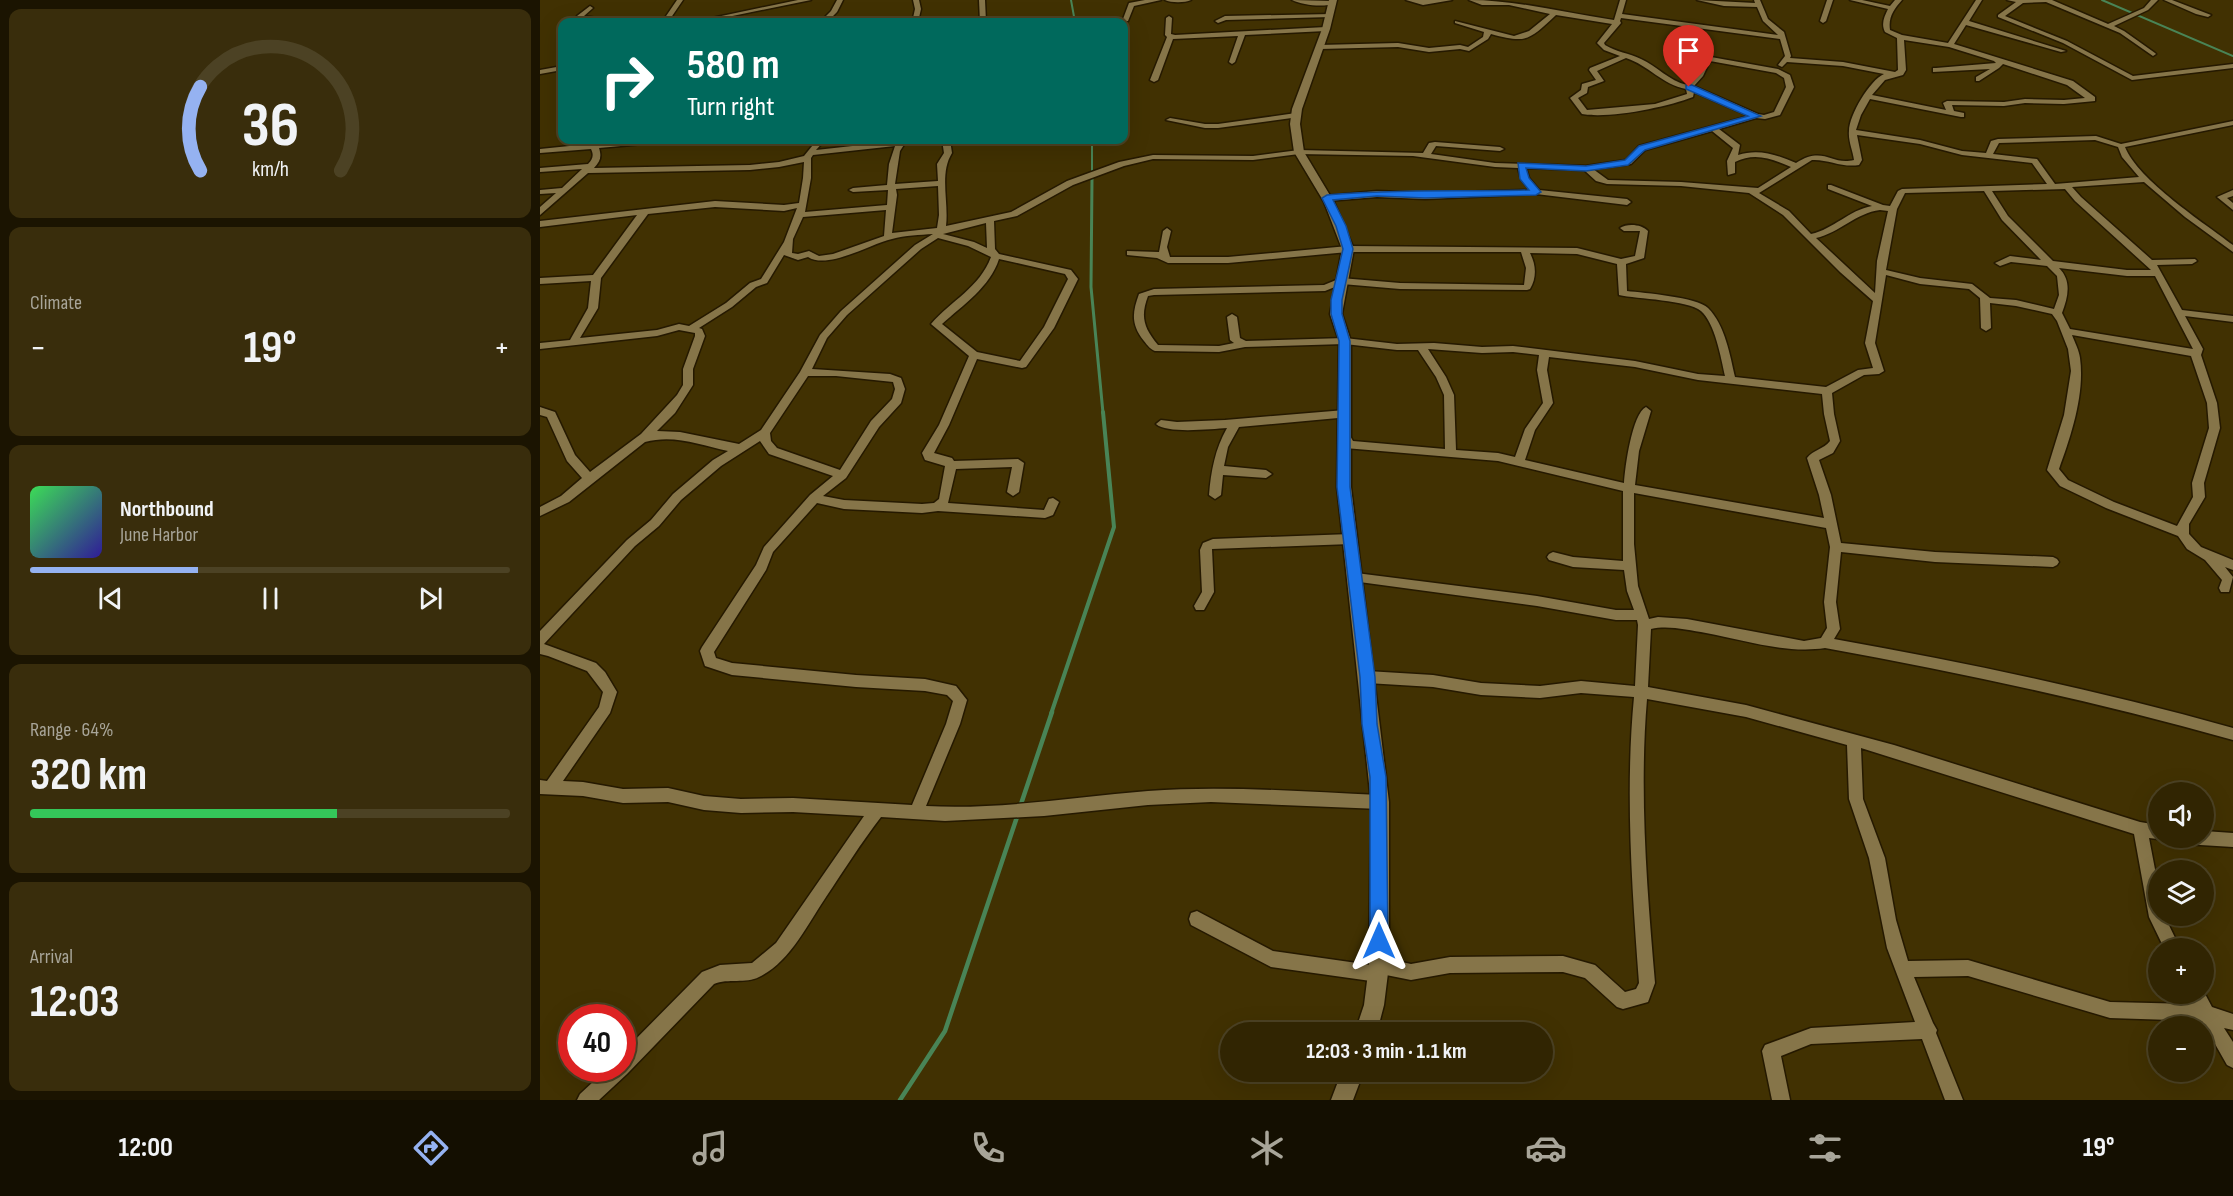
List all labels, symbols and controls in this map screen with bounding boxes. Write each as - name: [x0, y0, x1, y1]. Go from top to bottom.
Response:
- pin: [1663, 25, 1714, 87]
- icon: arrive: [1672, 34, 1705, 67]
- text: 580 m: [687, 40, 780, 91]
- icon: right: [588, 42, 666, 120]
- text: 36: [241, 89, 299, 164]
- text: Turn right: [687, 91, 774, 123]
- text: km/h: [251, 157, 289, 182]
- text: Climate: [30, 291, 82, 315]
- text: 19°: [243, 321, 297, 376]
- text: −: [30, 328, 46, 368]
- text: +: [494, 328, 510, 368]
- text: Northbound: [120, 496, 214, 523]
- text: June Harbor: [120, 523, 198, 547]
- icon: previous: [94, 582, 127, 615]
- icon: pause: [254, 582, 287, 615]
- icon: next: [414, 582, 447, 615]
- text: Range · 64%: [30, 718, 113, 742]
- text: 320 km: [30, 748, 147, 803]
- map controls: [2148, 782, 2214, 1082]
- button: sound: [2148, 782, 2214, 848]
- button: layers: [2148, 860, 2214, 926]
- position arrow: [1347, 909, 1411, 973]
- button: +: [2148, 938, 2214, 1004]
- text: Arrival: [30, 945, 73, 969]
- text: 12:03: [30, 975, 120, 1030]
- speed limit sign: 40: [558, 1004, 636, 1082]
- button: −: [2148, 1016, 2214, 1082]
- text: 12:03 · 3 min · 1.1 km: [1306, 1038, 1467, 1065]
- icon: directions: [410, 1127, 452, 1169]
- icon: music: [689, 1127, 731, 1169]
- icon: phone: [967, 1127, 1009, 1169]
- icon: climate: [1246, 1127, 1288, 1169]
- icon: car: [1525, 1127, 1567, 1169]
- icon: filters: [1804, 1127, 1846, 1169]
- text: 12:00: [118, 1132, 173, 1164]
- text: 19°: [2083, 1132, 2115, 1164]

